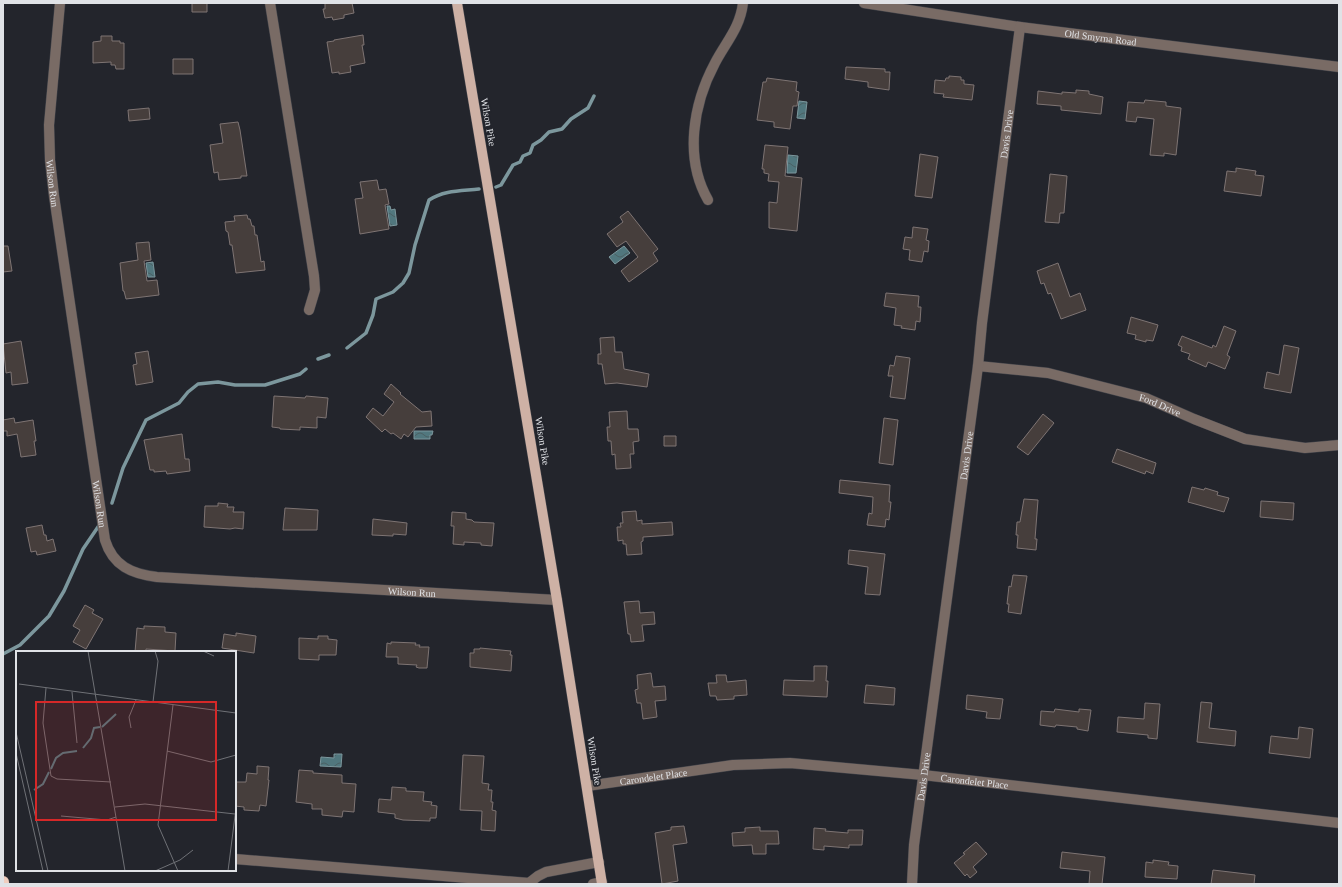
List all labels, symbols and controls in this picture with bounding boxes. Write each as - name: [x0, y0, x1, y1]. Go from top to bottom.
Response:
- street label: Old Smyrna Road: [1064, 28, 1137, 48]
- street label: Wilson Pike: [479, 97, 498, 148]
- street label: Davis Drive: [998, 109, 1015, 159]
- street label: Wilson Run: [44, 159, 61, 208]
- street label: Ford Drive: [1138, 392, 1183, 419]
- street label: Wilson Pike: [533, 416, 552, 467]
- street label: Davis Drive: [958, 430, 975, 480]
- street label: Wilson Run: [90, 480, 108, 528]
- street label: Wilson Run: [388, 585, 436, 599]
- inset map: [16, 651, 236, 871]
- street label: Wilson Pike: [585, 736, 604, 787]
- street label: Davis Drive: [915, 751, 932, 802]
- street label: Carondelet Place: [619, 767, 688, 787]
- street label: Carondelet Place: [940, 772, 1010, 791]

